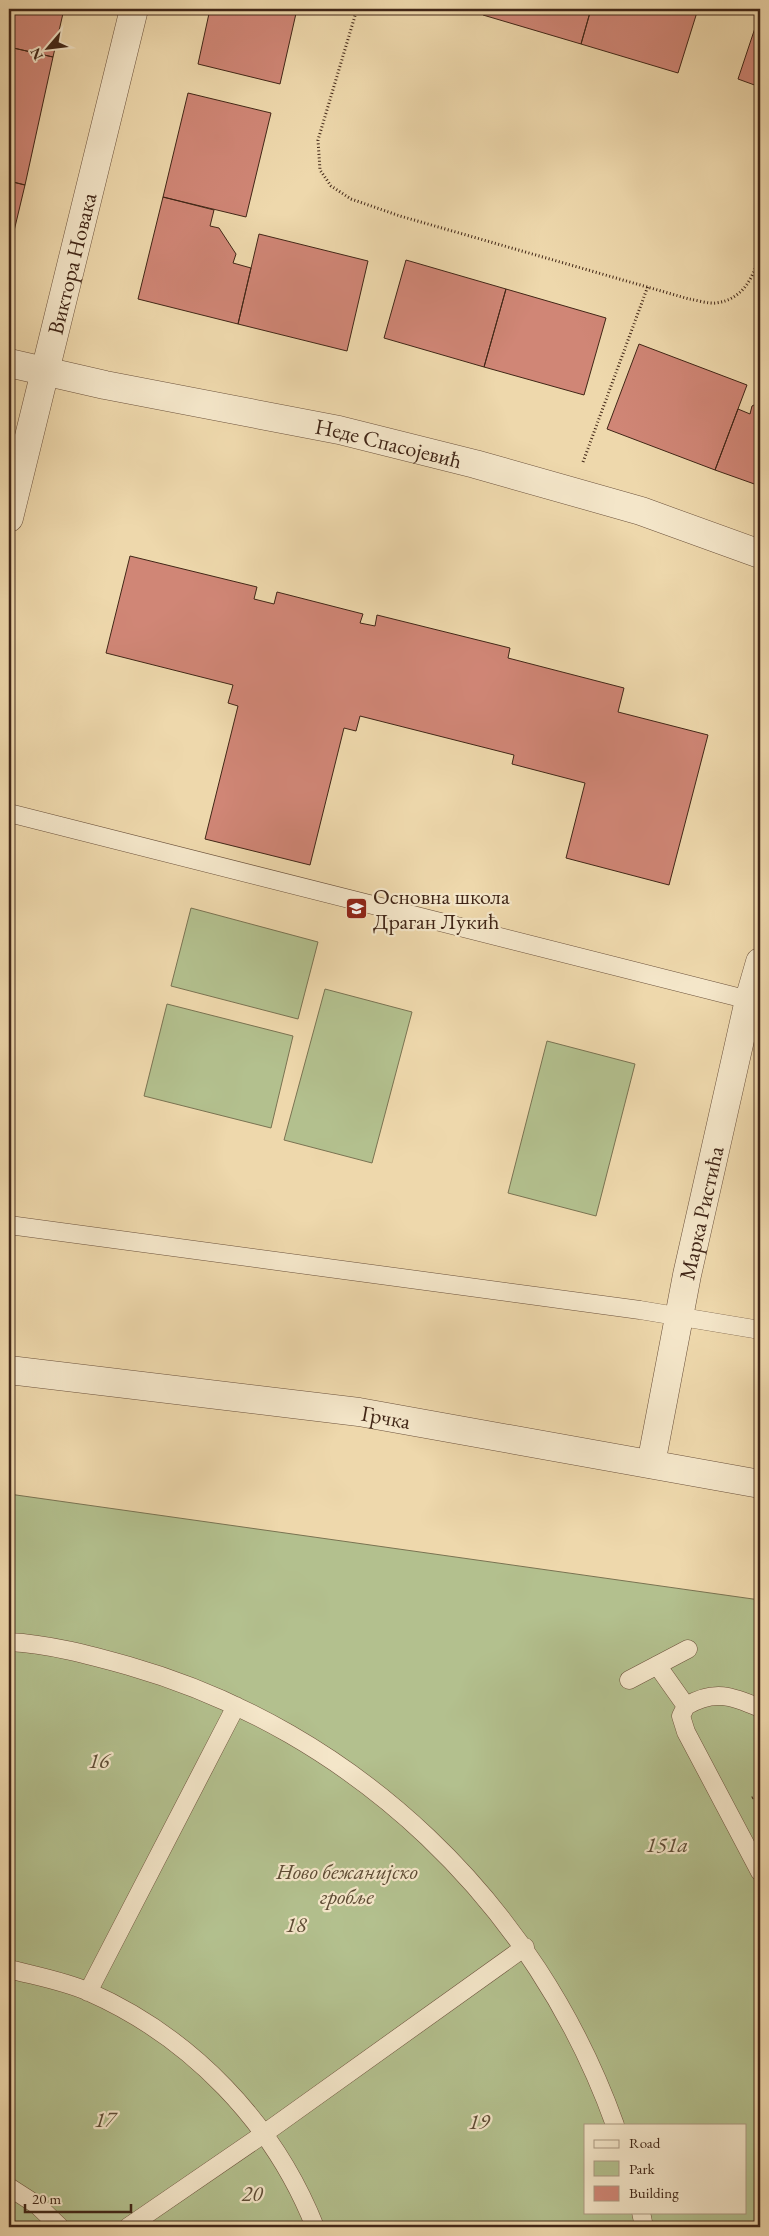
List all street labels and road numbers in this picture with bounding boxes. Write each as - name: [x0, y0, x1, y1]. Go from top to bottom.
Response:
- street label: Виктора Новака: [41, 190, 103, 338]
- street label: Неде Спасојевић: [313, 412, 465, 475]
- street label: Марка Ристића: [672, 1143, 731, 1283]
- street label: Грчка: [359, 1399, 413, 1436]

